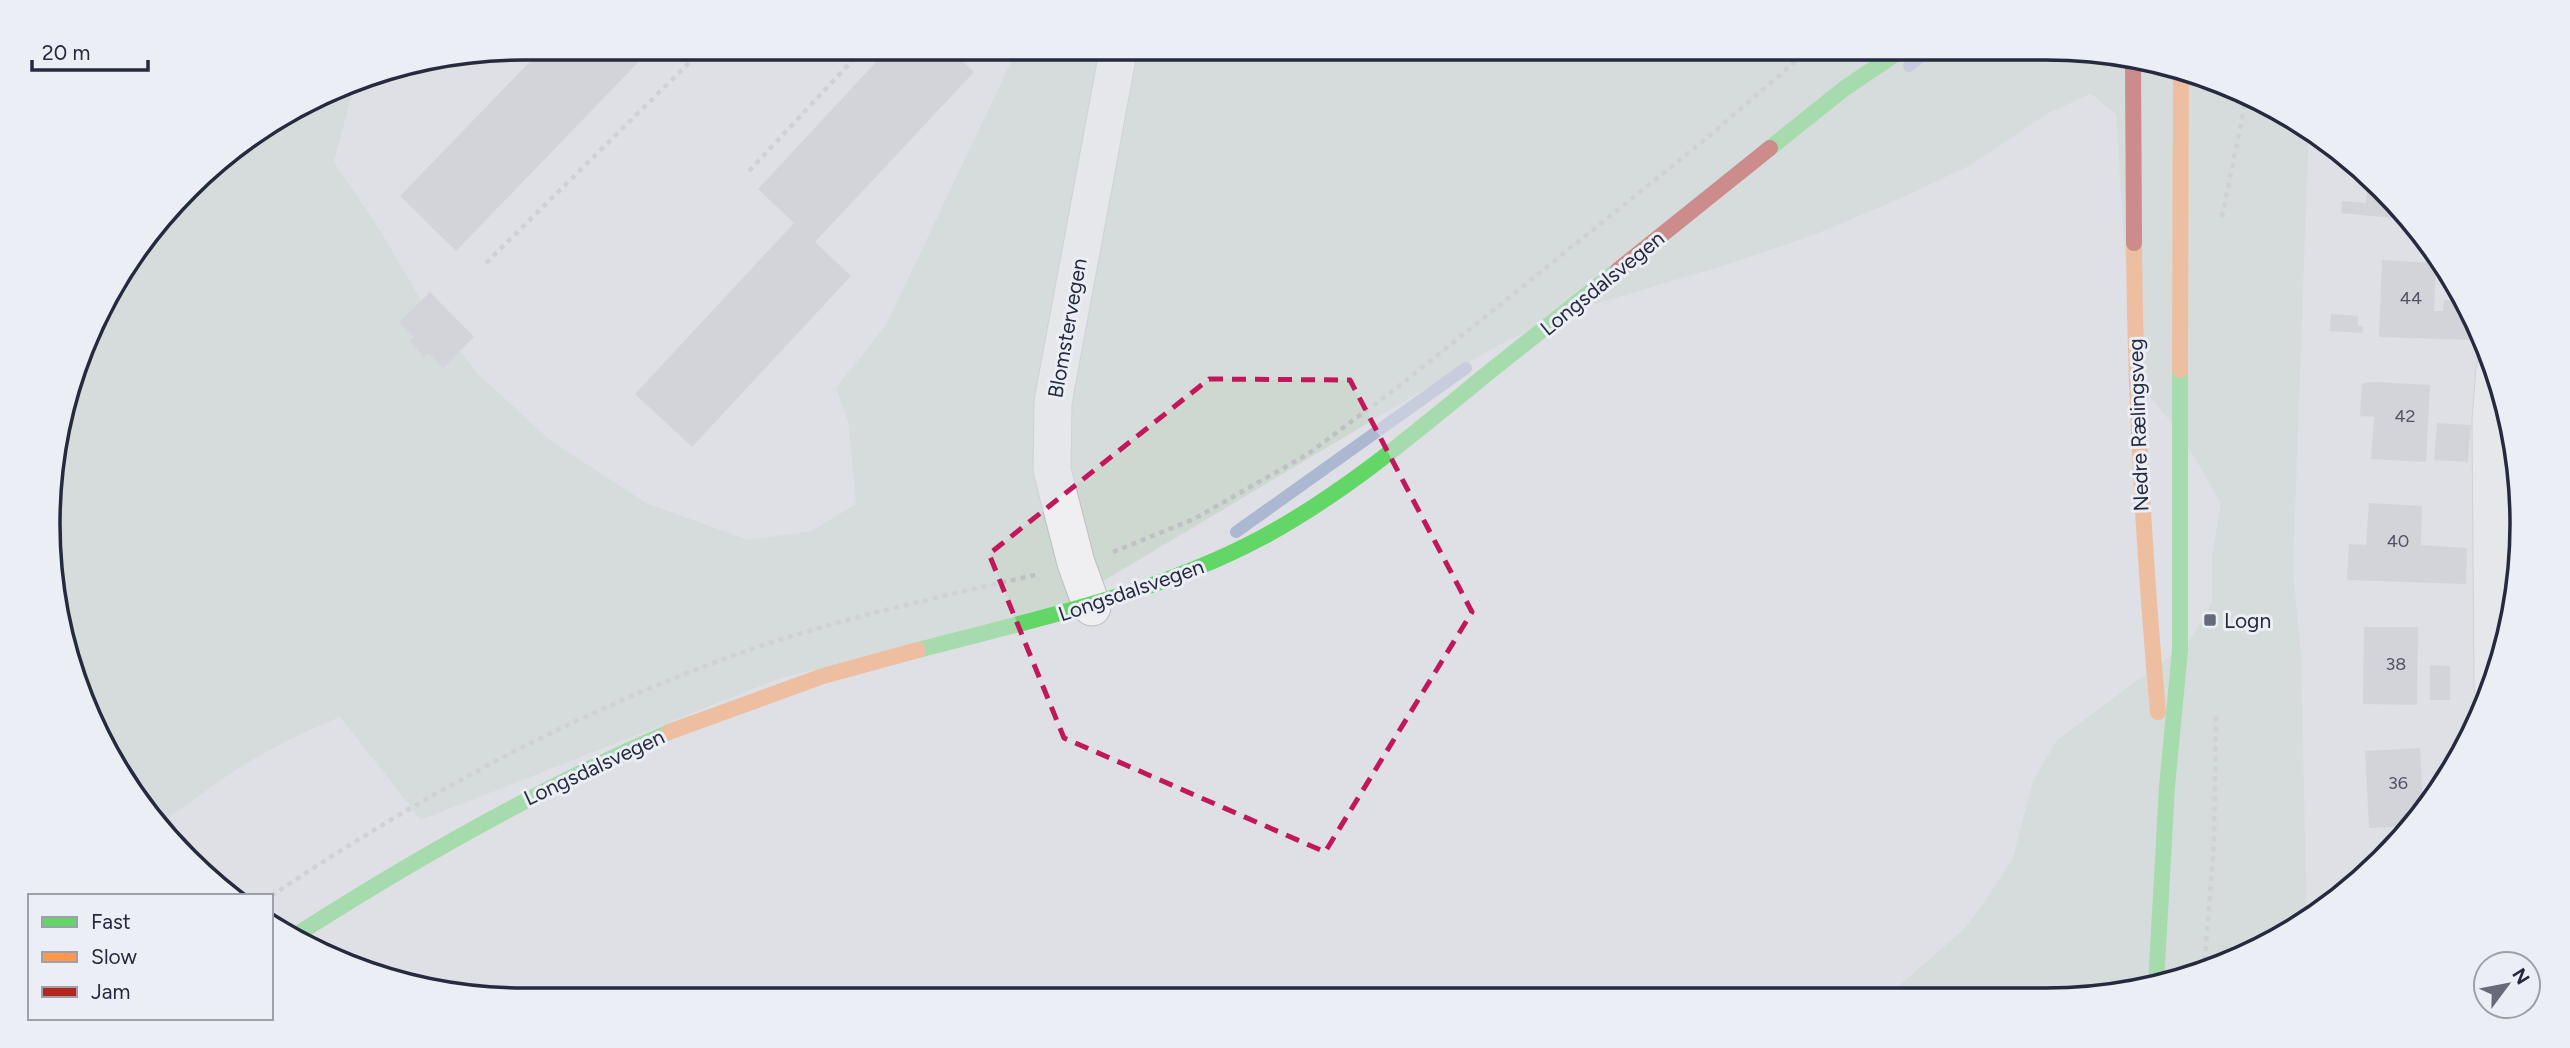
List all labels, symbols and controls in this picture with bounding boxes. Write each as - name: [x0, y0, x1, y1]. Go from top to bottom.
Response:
- scale bar: [32, 28, 147, 72]
- text: 20 m: [42, 40, 90, 65]
- street label: Longsdalsvegen: [1535, 225, 1669, 341]
- street label: Blomstervegen: [1042, 256, 1092, 400]
- house number: 44: [2400, 287, 2422, 309]
- street label: Nedre Rælingsveg: [2122, 338, 2154, 512]
- house number: 42: [2394, 405, 2416, 427]
- house number: 40: [2387, 530, 2409, 552]
- street label: Longsdalsvegen: [1055, 553, 1207, 627]
- place label: Logn: [2224, 608, 2271, 633]
- marker: Logn: [2202, 612, 2218, 628]
- house number: 38: [2386, 653, 2406, 675]
- street label: Longsdalsvegen: [520, 724, 668, 810]
- house number: 36: [2388, 772, 2408, 794]
- legend: [28, 894, 273, 1020]
- text: Fast: [91, 909, 131, 934]
- text: Slow: [91, 944, 137, 969]
- north arrow: [2472, 950, 2542, 1020]
- text: N: [2507, 964, 2535, 989]
- text: Jam: [91, 979, 130, 1004]

